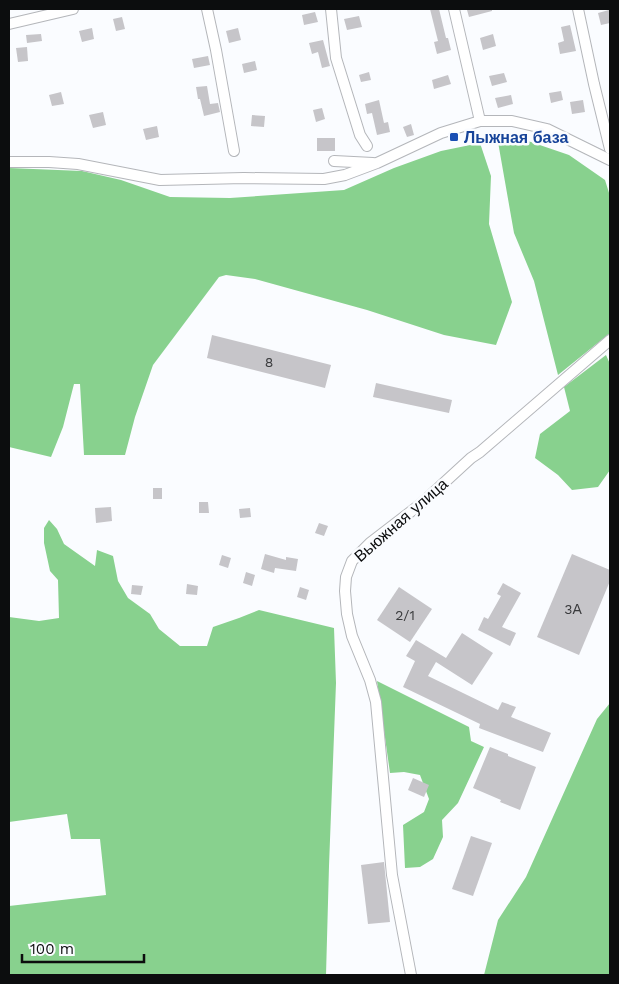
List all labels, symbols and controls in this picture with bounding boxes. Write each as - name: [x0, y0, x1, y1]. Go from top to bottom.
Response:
- place label: Лыжная база: [464, 128, 568, 147]
- marker: Лыжная база: [448, 131, 460, 143]
- house number: 8: [265, 354, 273, 370]
- street label: Вьюжная улица: [350, 474, 452, 566]
- house number: 3А: [564, 601, 582, 617]
- house number: 2/1: [395, 607, 415, 623]
- scale bar: [22, 932, 145, 964]
- text: 100 m: [30, 940, 74, 958]

